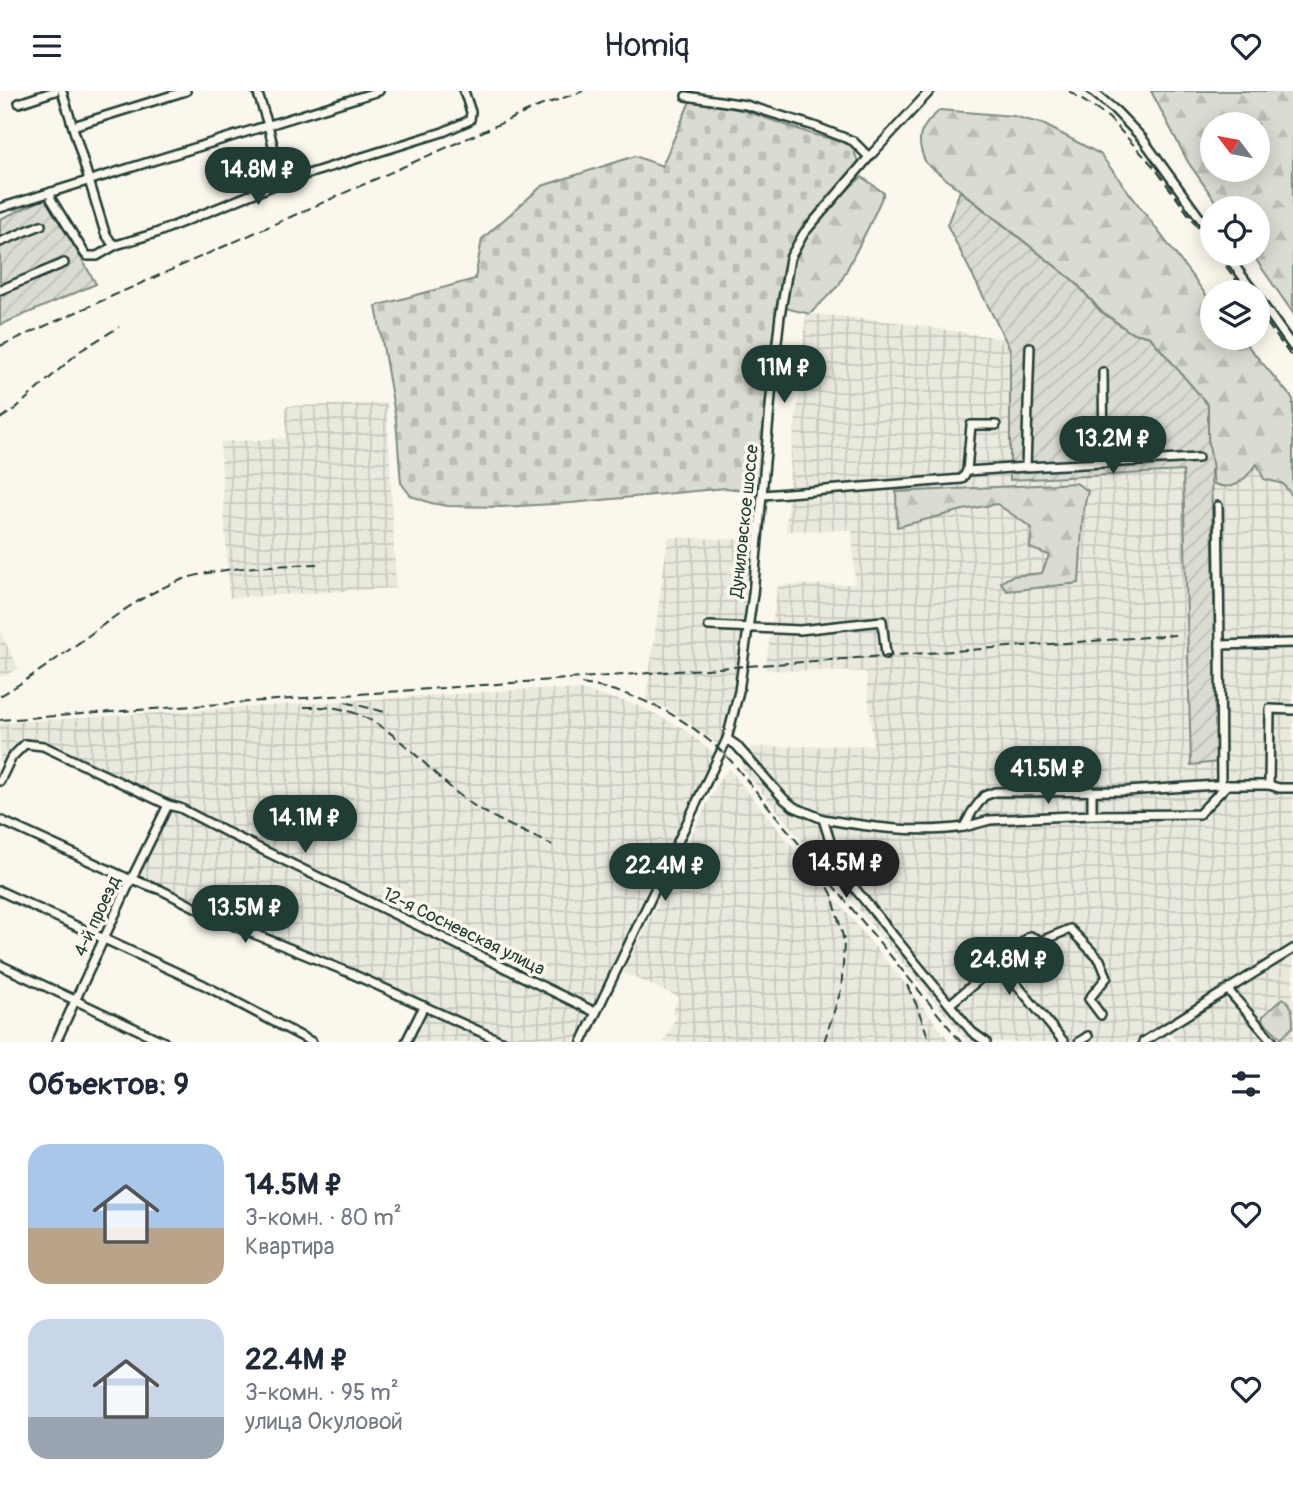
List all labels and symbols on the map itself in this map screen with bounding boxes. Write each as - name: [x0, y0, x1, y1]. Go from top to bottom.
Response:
- north arrow: [1200, 112, 1270, 182]
- pin: 14.8M ₽: [193, 148, 323, 207]
- pin: 11M ₽: [735, 345, 833, 405]
- pin: 13.2M ₽: [1048, 417, 1178, 476]
- street label: Дуниловское шоссе: [725, 443, 764, 600]
- pin: 41.5M ₽: [983, 747, 1113, 806]
- pin: 14.1M ₽: [240, 795, 370, 855]
- pin: 14.5M ₽: [781, 841, 911, 900]
- pin: 22.4M ₽: [600, 843, 730, 903]
- street label: 4-й проезд: [69, 872, 126, 960]
- street label: 12-я Сосневская улица: [379, 882, 549, 981]
- pin: 13.5M ₽: [180, 885, 310, 945]
- pin: 24.8M ₽: [944, 937, 1074, 997]

